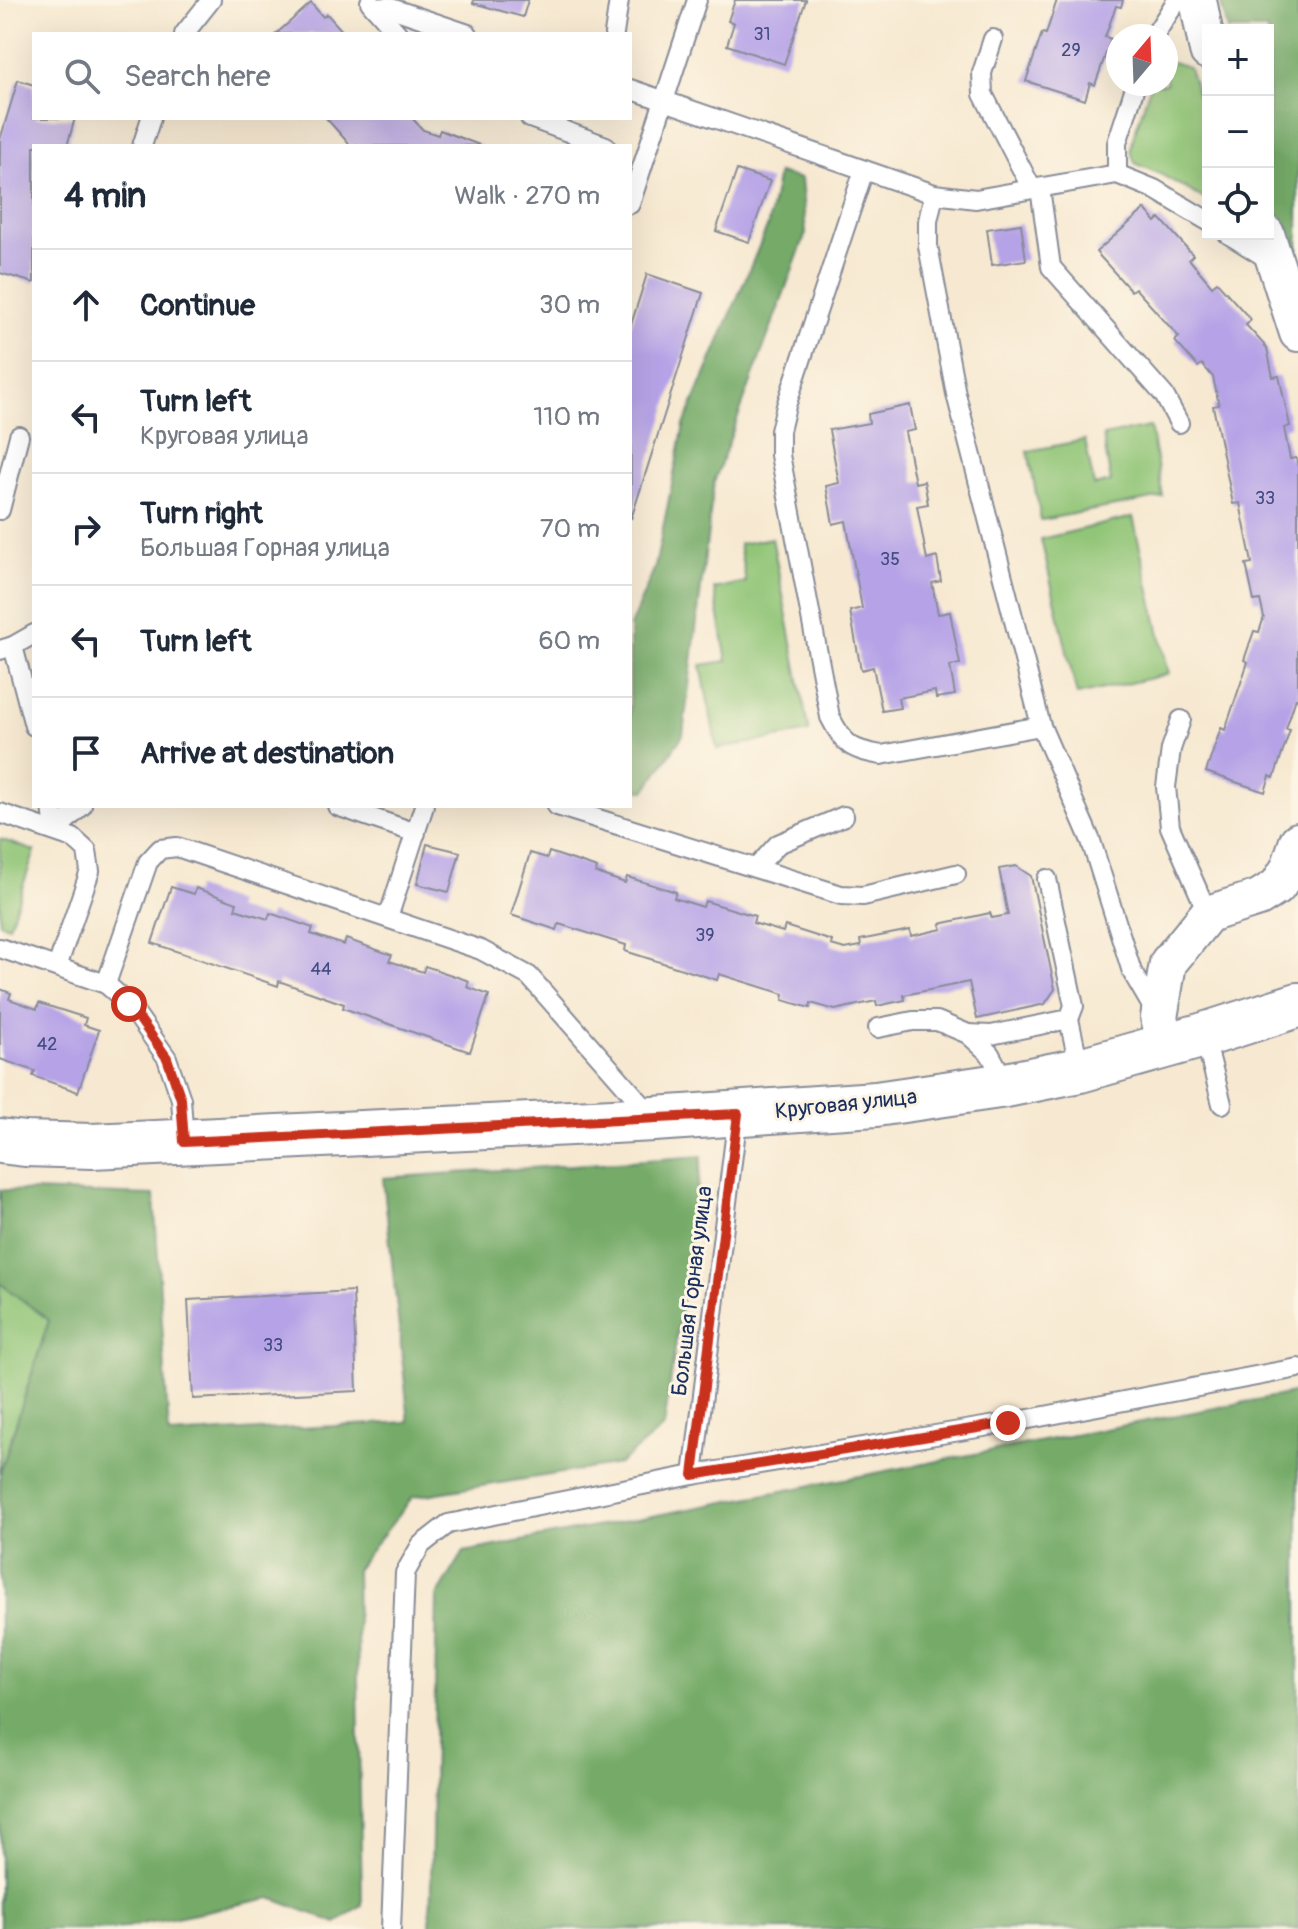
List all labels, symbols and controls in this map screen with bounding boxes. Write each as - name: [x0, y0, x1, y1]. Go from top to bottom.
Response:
- house number: 31: [753, 23, 771, 46]
- north arrow: [1106, 24, 1178, 96]
- map controls: [1202, 24, 1274, 240]
- button: +: [1202, 24, 1274, 96]
- search box: [32, 32, 632, 120]
- house number: 29: [1061, 39, 1081, 62]
- icon: search: [60, 54, 104, 98]
- text: Search here: [124, 58, 271, 95]
- button: −: [1202, 96, 1274, 168]
- button: locate: [1202, 168, 1274, 240]
- text: 4 min: [64, 175, 146, 218]
- text: Walk · 270 m: [454, 180, 600, 212]
- icon: ahead: [64, 283, 108, 327]
- text: Continue: [140, 287, 255, 324]
- text: 30 m: [539, 289, 600, 321]
- text: Turn left: [140, 383, 251, 420]
- icon: left: [64, 395, 108, 439]
- text: 110 m: [533, 401, 600, 433]
- text: Круговая улица: [140, 420, 309, 452]
- house number: 33: [1255, 487, 1275, 510]
- text: Turn right: [140, 495, 263, 532]
- icon: right: [64, 507, 108, 551]
- text: 70 m: [540, 513, 600, 545]
- text: Большая Горная улица: [140, 532, 390, 564]
- house number: 35: [880, 548, 900, 571]
- icon: left: [64, 619, 108, 663]
- text: Turn left: [140, 623, 251, 660]
- text: 60 m: [538, 625, 600, 657]
- icon: arrive: [64, 731, 108, 775]
- text: Arrive at destination: [140, 735, 394, 772]
- house number: 39: [695, 924, 715, 947]
- house number: 44: [311, 958, 332, 981]
- route start: [111, 986, 147, 1022]
- house number: 42: [37, 1033, 57, 1056]
- street label: Круговая улица: [774, 1083, 918, 1125]
- street label: Большая Горная улица: [665, 1184, 719, 1398]
- house number: 33: [263, 1334, 283, 1357]
- route end: [990, 1405, 1026, 1441]

